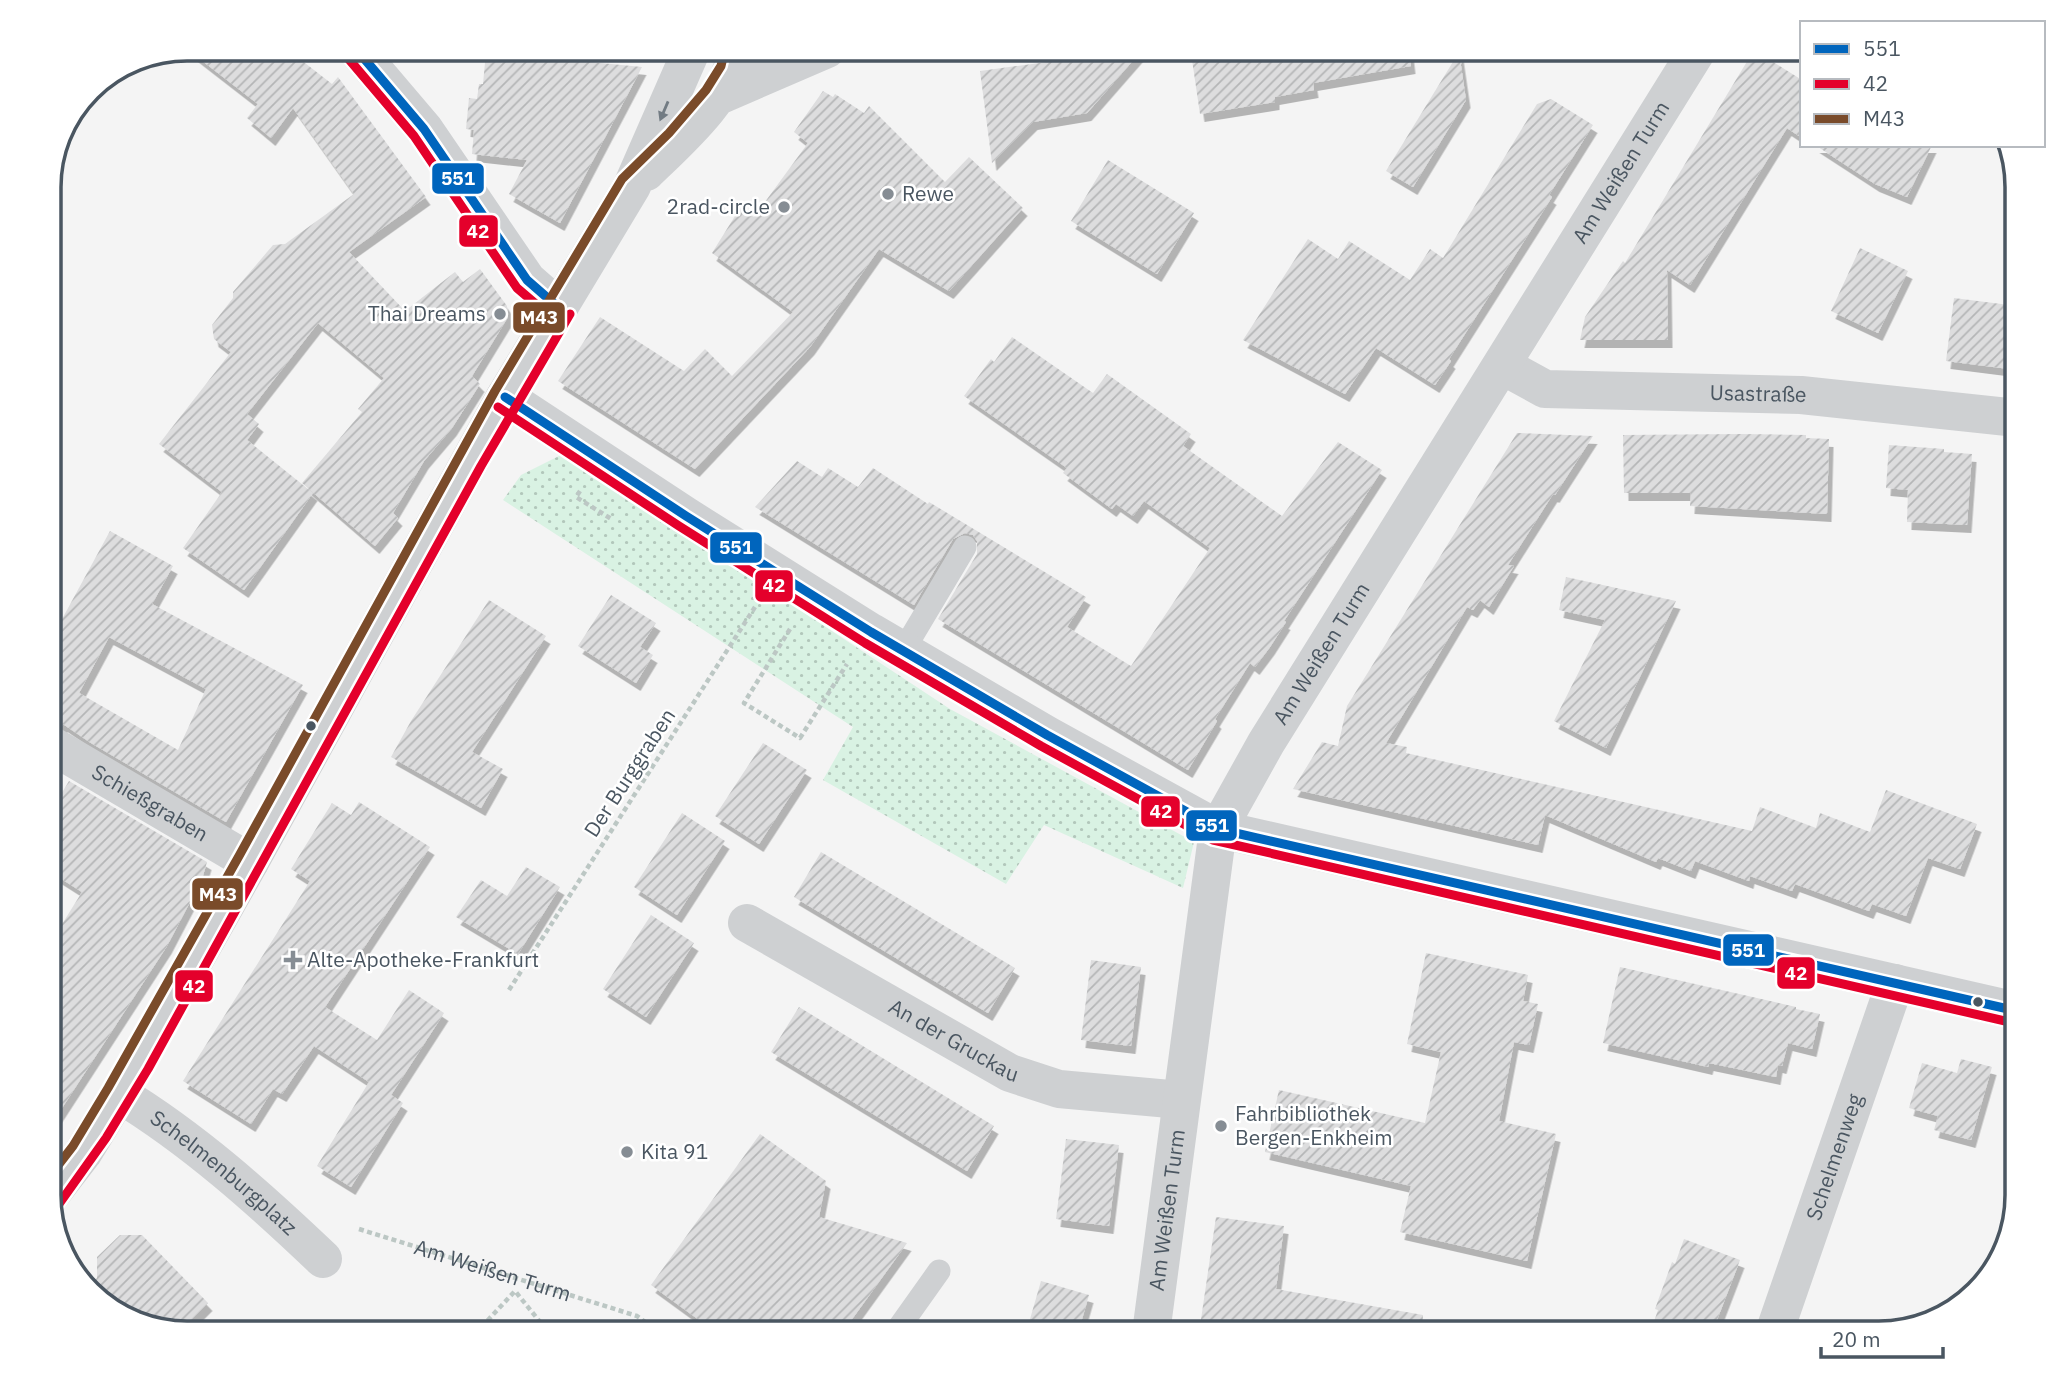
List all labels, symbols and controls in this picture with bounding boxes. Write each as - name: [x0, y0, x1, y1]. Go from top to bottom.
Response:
- legend: [1800, 21, 2045, 147]
- text: 551: [1863, 34, 1901, 62]
- text: 42: [1863, 69, 1888, 97]
- street label: Am Weißen Turm: [1565, 95, 1675, 248]
- one-way arrow: [658, 101, 669, 122]
- text: M43: [1863, 104, 1905, 132]
- line badge: 551: [431, 162, 485, 195]
- text: 551: [441, 166, 476, 190]
- place label: Rewe: [902, 179, 954, 207]
- marker: Rewe: [880, 186, 896, 202]
- place label: 2rad-circle: [667, 192, 770, 220]
- marker: 2rad-circle: [776, 199, 792, 215]
- line badge: 42: [458, 214, 499, 248]
- text: 42: [467, 219, 489, 243]
- place label: Thai Dreams: [368, 299, 486, 327]
- line badge: M43: [512, 301, 566, 334]
- text: M43: [520, 305, 558, 329]
- marker: Thai Dreams: [492, 306, 508, 322]
- street label: Usastraße: [1709, 378, 1807, 408]
- line badge: 551: [709, 531, 763, 564]
- text: 551: [719, 535, 754, 559]
- line badge: 42: [754, 569, 794, 603]
- text: 42: [763, 573, 785, 597]
- street label: Am Weißen Turm: [1266, 577, 1376, 730]
- street label: Der Burggraben: [577, 703, 681, 842]
- unlabelled marker: [304, 719, 318, 733]
- street label: Schießgraben: [87, 757, 214, 847]
- line badge: 42: [1140, 795, 1181, 828]
- text: 42: [1150, 799, 1172, 823]
- line badge: 551: [1185, 809, 1238, 842]
- text: 551: [1195, 813, 1230, 837]
- line badge: M43: [191, 877, 244, 911]
- text: M43: [199, 882, 237, 906]
- line badge: 551: [1722, 933, 1775, 967]
- text: 551: [1731, 938, 1766, 962]
- place label: Alte-Apotheke-Frankfurt: [307, 945, 539, 973]
- marker: Alte-Apotheke-Frankfurt: [285, 952, 301, 968]
- line badge: 42: [1776, 956, 1816, 990]
- text: 42: [1785, 961, 1807, 985]
- line badge: 42: [174, 969, 214, 1003]
- text: 42: [183, 974, 205, 998]
- street label: An der Gruckau: [884, 992, 1022, 1088]
- unlabelled marker: [1971, 995, 1985, 1009]
- street label: Schelmenweg: [1799, 1090, 1869, 1224]
- place label: Fahrbibliothek Bergen-Enkheim: [1235, 1099, 1393, 1151]
- street label: Schelmenburgplatz: [145, 1103, 304, 1241]
- marker: Fahrbibliothek Bergen-Enkheim: [1213, 1118, 1229, 1134]
- street label: Am Weißen Turm: [1142, 1127, 1191, 1292]
- place label: Kita 91: [641, 1137, 708, 1165]
- marker: Kita 91: [619, 1144, 635, 1160]
- street label: Am Weißen Turm: [411, 1232, 575, 1308]
- scale bar: [1821, 1316, 1944, 1360]
- text: 20 m: [1832, 1325, 1881, 1353]

